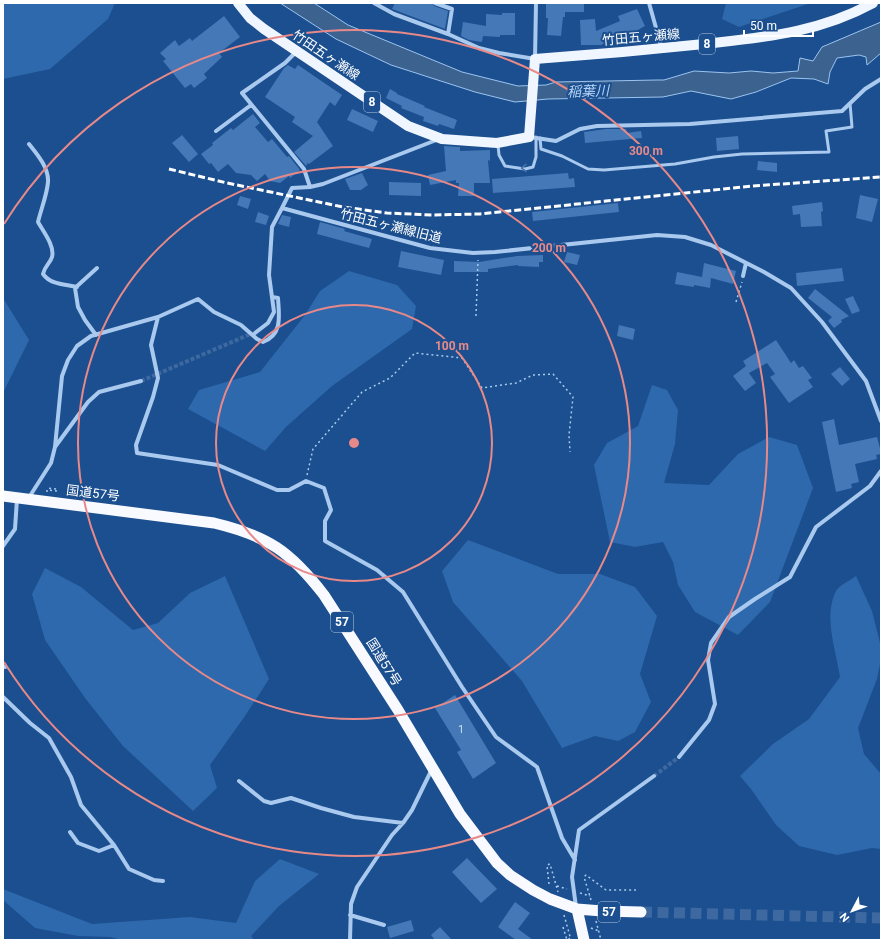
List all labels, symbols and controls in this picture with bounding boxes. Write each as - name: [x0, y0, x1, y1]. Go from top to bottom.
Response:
- scale bar: [744, 12, 813, 38]
- text: 50 m: [750, 19, 777, 33]
- street label: 竹田五ヶ瀬線: [601, 26, 681, 48]
- street label: 竹田五ヶ瀬線: [289, 27, 363, 83]
- road number: 8: [699, 34, 715, 54]
- water label: 稲葉川: [567, 82, 611, 100]
- road number: 8: [364, 92, 380, 112]
- text: 300 m: [629, 144, 663, 158]
- one-way arrow: [521, 163, 527, 172]
- street label: 竹田五ヶ瀬線旧道: [339, 206, 443, 246]
- text: 200 m: [532, 241, 566, 255]
- text: 100 m: [435, 339, 469, 353]
- centre of rings: [347, 436, 361, 450]
- street label: 国道57号: [65, 482, 121, 504]
- road number: 57: [331, 612, 353, 632]
- street label: 国道57号: [363, 635, 405, 689]
- house number: 1: [458, 723, 464, 736]
- north arrow: [832, 891, 872, 931]
- road number: 57: [598, 902, 620, 922]
- text: N: [837, 910, 852, 924]

